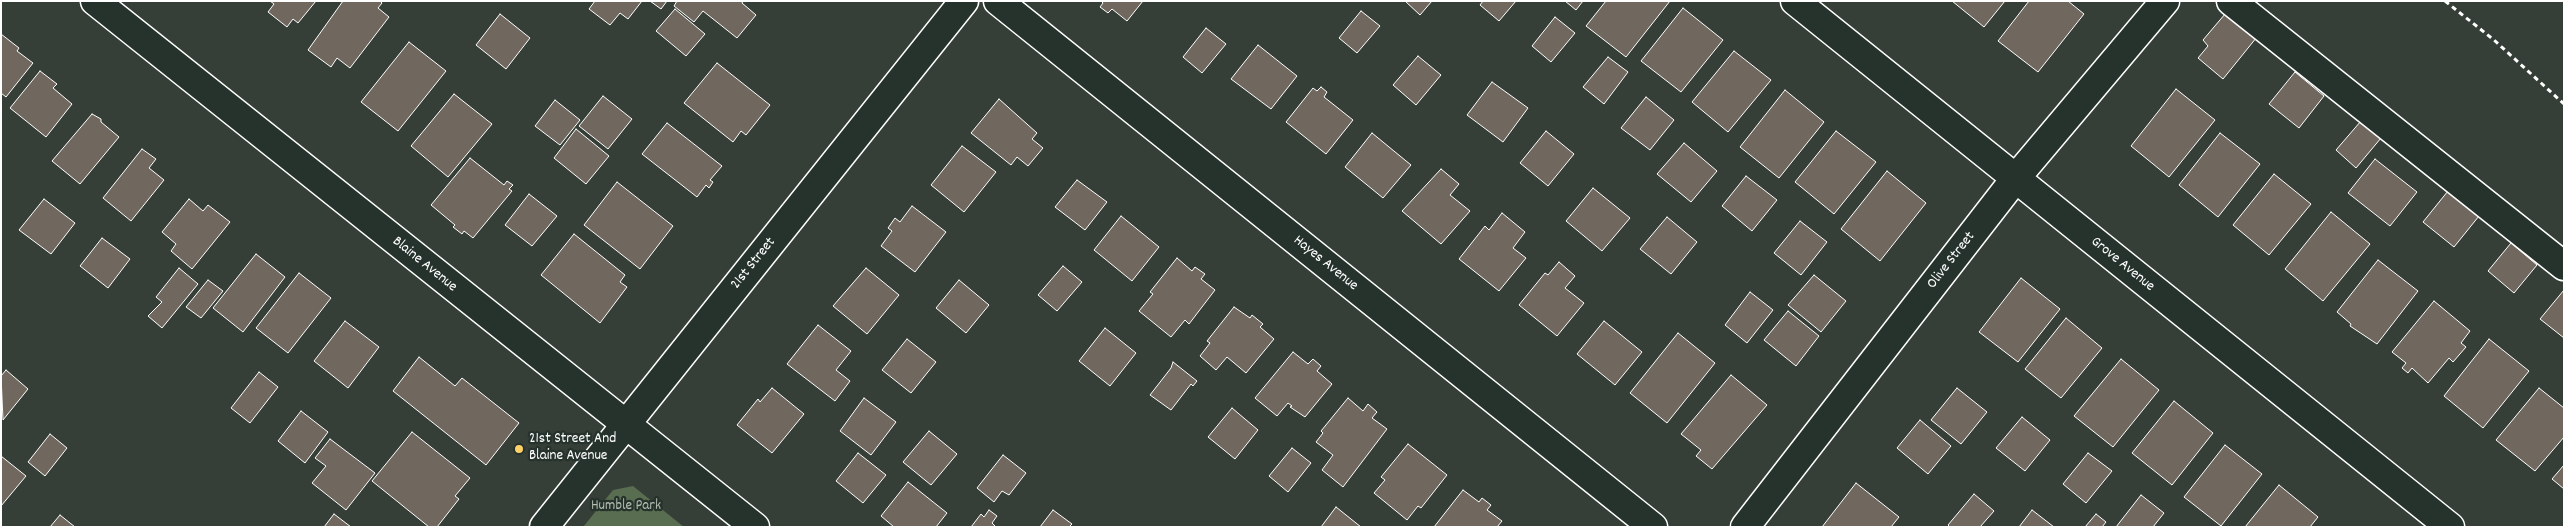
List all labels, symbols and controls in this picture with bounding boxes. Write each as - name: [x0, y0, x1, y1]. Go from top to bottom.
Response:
- street label: Olive Street: [1924, 229, 1980, 293]
- street label: Hayes Avenue: [1289, 232, 1361, 296]
- street label: Blaine Avenue: [388, 233, 460, 297]
- street label: 21st Street: [728, 234, 780, 294]
- street label: Grove Avenue: [2086, 234, 2158, 296]
- place label: 21st Street And Blaine Avenue: [529, 431, 616, 466]
- marker: 21st Street And Blaine Avenue: [513, 443, 525, 455]
- park label: Humble Park: [591, 498, 661, 516]

